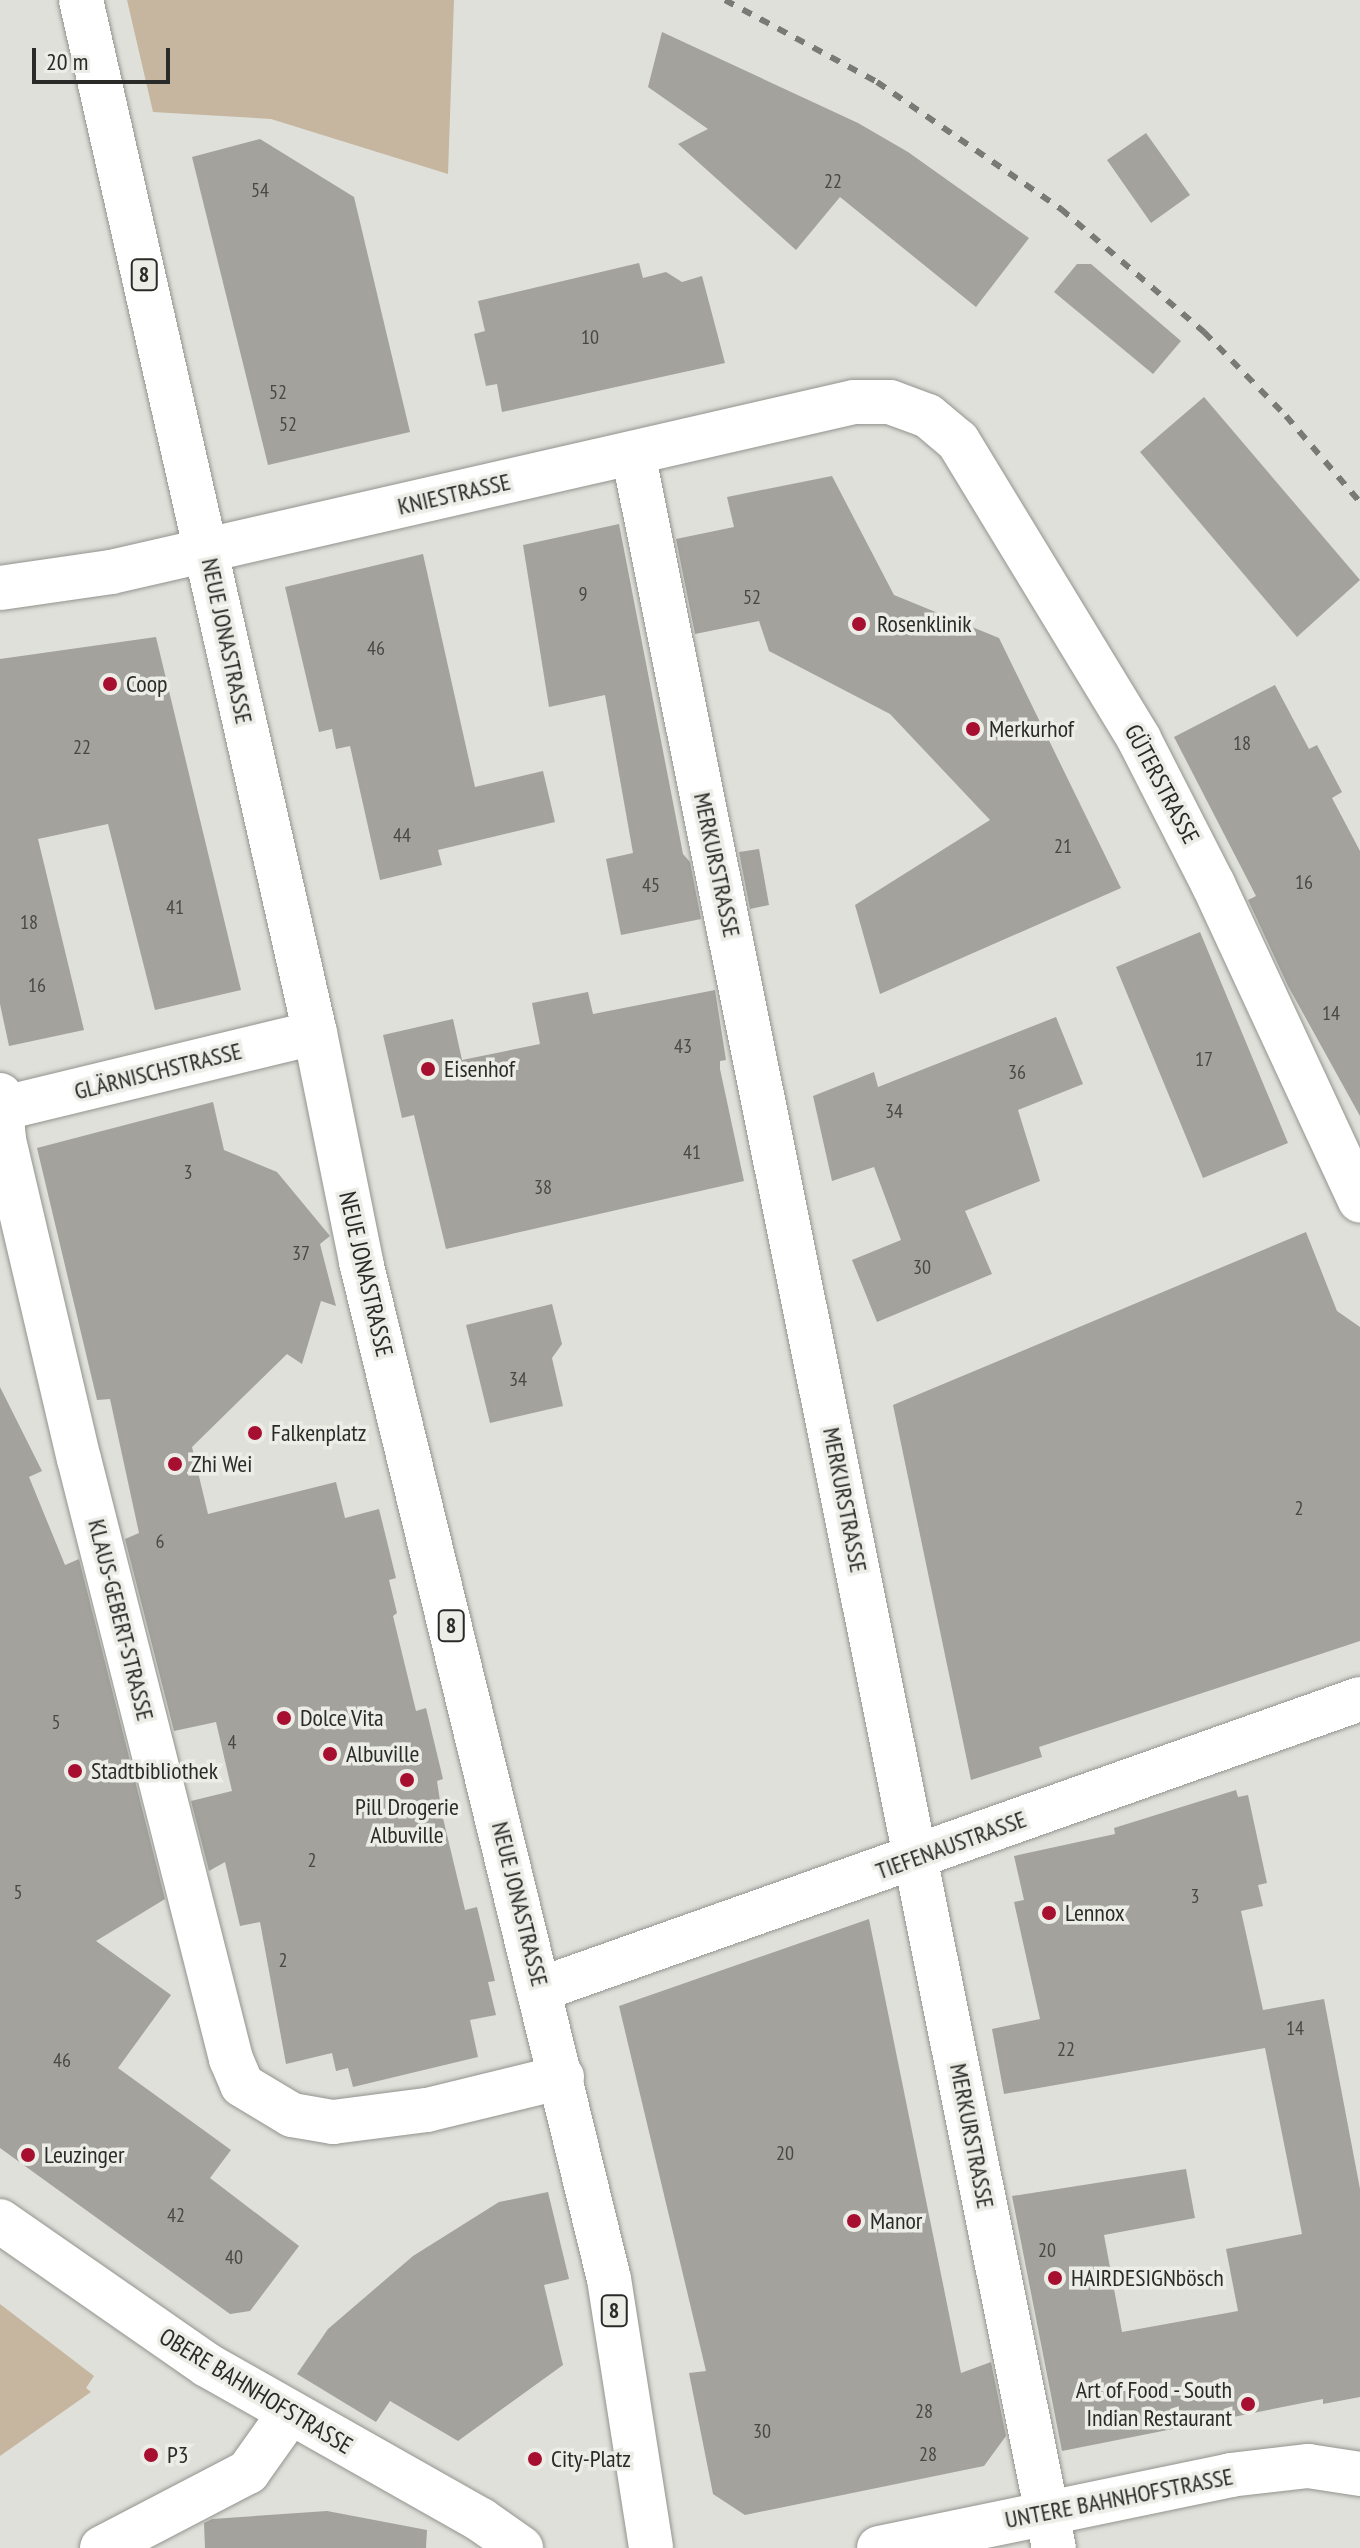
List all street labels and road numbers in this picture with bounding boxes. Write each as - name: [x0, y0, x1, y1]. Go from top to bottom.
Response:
- road number: 8: [130, 257, 158, 293]
- street label: KNIESTRASSE: [395, 467, 513, 521]
- street label: NEUE JONASTRASSE: [195, 556, 259, 726]
- street label: GÜTERSTRASSE: [1119, 719, 1205, 849]
- street label: MERKURSTRASSE: [688, 790, 746, 940]
- street label: GLÄRNISCHSTRASSE: [71, 1036, 245, 1106]
- street label: NEUE JONASTRASSE: [333, 1189, 399, 1359]
- street label: MERKURSTRASSE: [817, 1425, 873, 1575]
- street label: KLAUS-GEBERT-STRASSE: [82, 1516, 160, 1724]
- road number: 8: [437, 1608, 465, 1644]
- street label: TIEFENAUSTRASSE: [872, 1804, 1030, 1886]
- street label: NEUE JONASTRASSE: [486, 1819, 554, 1989]
- street label: MERKURSTRASSE: [944, 2061, 1000, 2211]
- road number: 8: [600, 2293, 628, 2329]
- street label: OBERE BAHNHOFSTRASSE: [154, 2322, 358, 2460]
- street label: UNTERE BAHNHOFSTRASSE: [1002, 2462, 1236, 2534]

